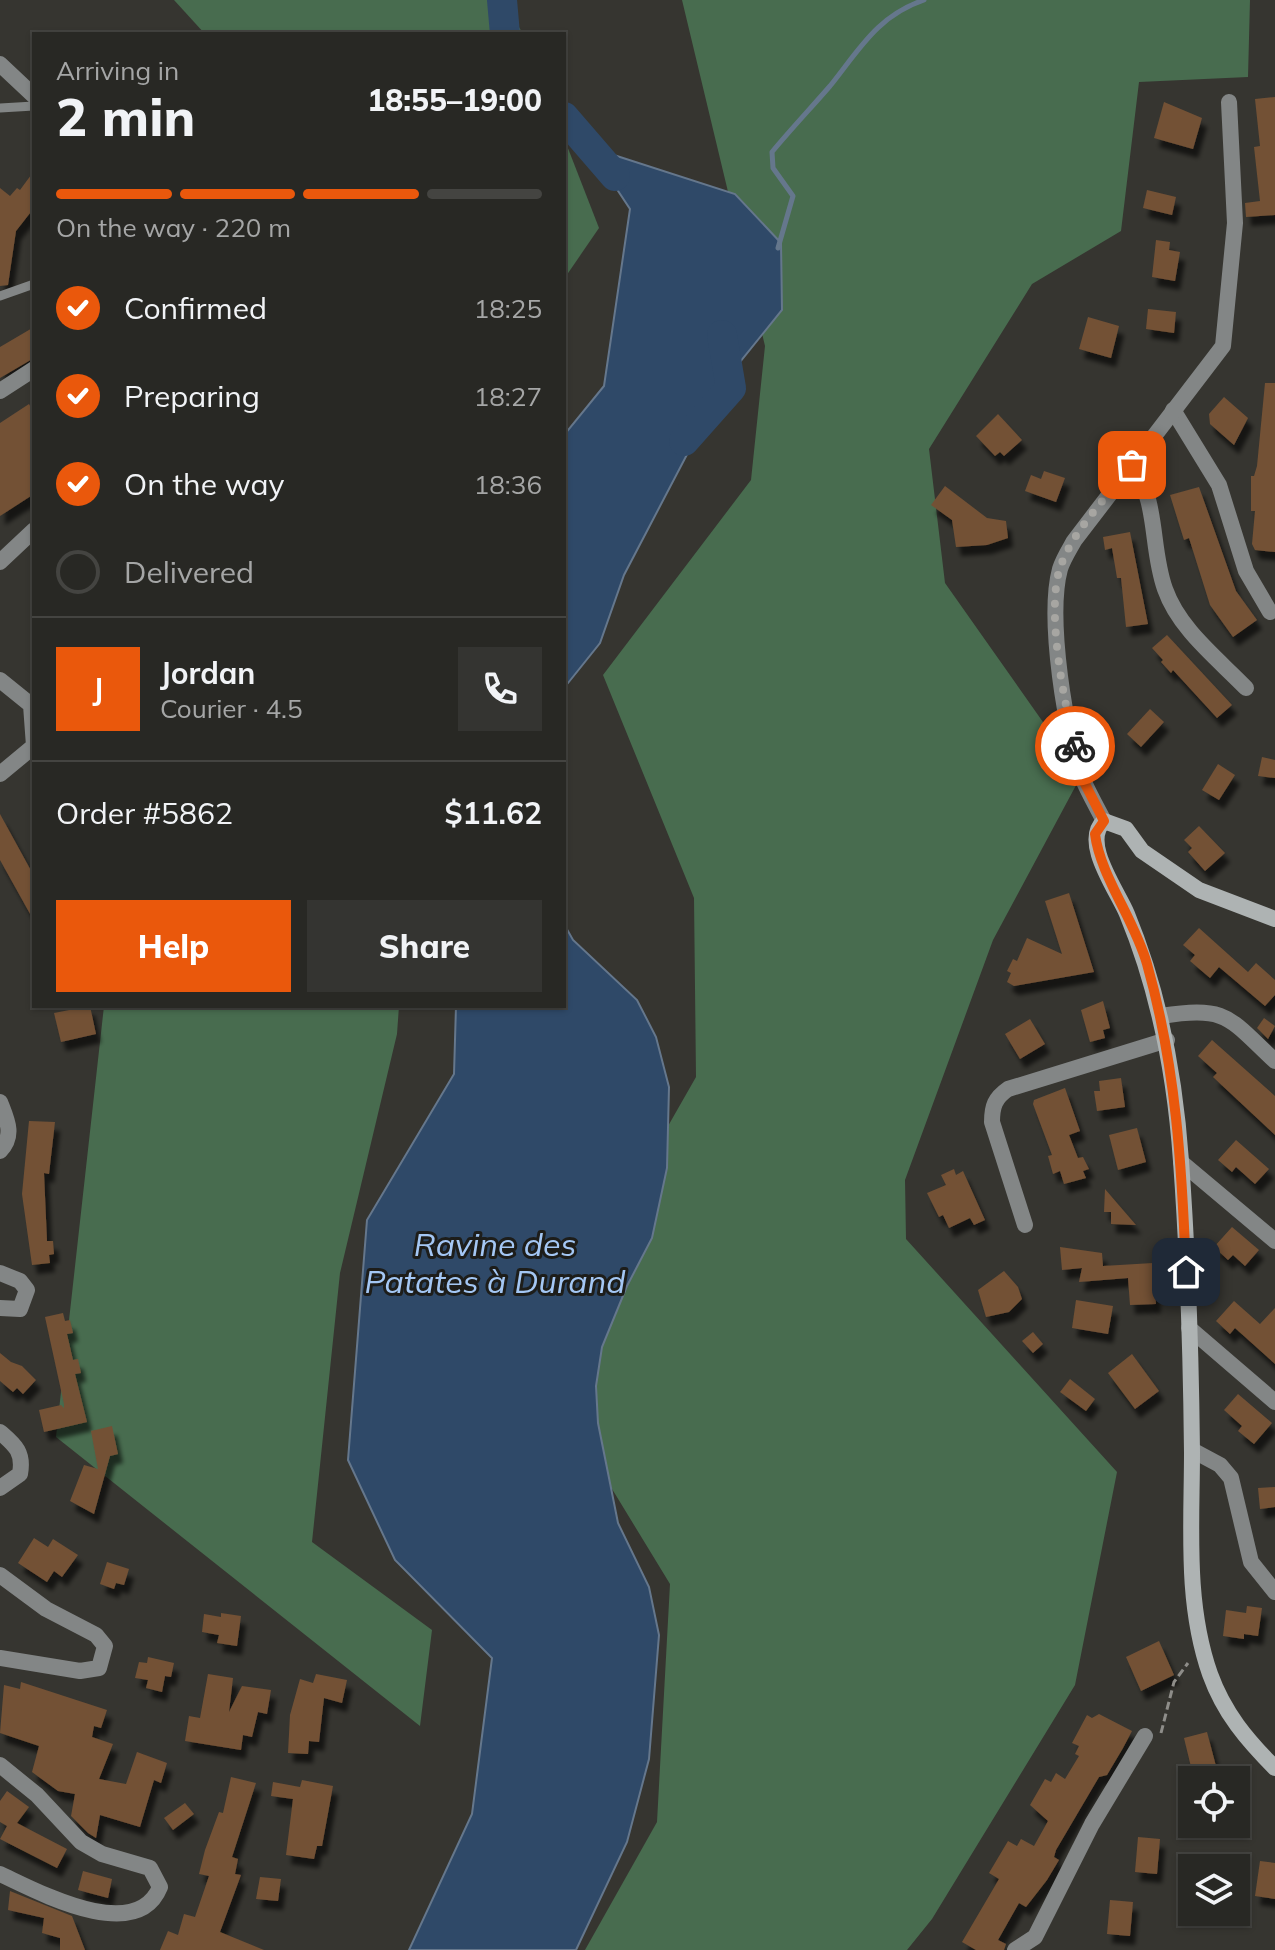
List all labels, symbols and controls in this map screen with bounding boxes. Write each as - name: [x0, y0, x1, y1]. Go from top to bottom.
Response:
- text: Arriving in: [56, 54, 179, 87]
- text: 18:55–19:00: [367, 81, 542, 119]
- text: 2 min: [56, 84, 195, 149]
- text: On the way · 220 m: [56, 211, 291, 244]
- icon: check: [56, 286, 100, 330]
- text: Confirmed: [124, 289, 267, 327]
- text: 18:25: [474, 292, 542, 325]
- icon: check: [56, 374, 100, 418]
- text: Preparing: [124, 377, 260, 415]
- text: 18:27: [474, 380, 542, 413]
- pin: [1098, 431, 1166, 499]
- icon: bag: [1110, 443, 1154, 487]
- icon: check: [56, 462, 100, 506]
- text: On the way: [124, 465, 284, 503]
- text: 18:36: [474, 468, 542, 501]
- text: Delivered: [124, 553, 254, 591]
- button: phone: [458, 647, 542, 731]
- text: Jordan: [160, 654, 255, 692]
- text: J: [93, 670, 103, 708]
- text: Courier · 4.5: [160, 692, 303, 725]
- courier: [1035, 706, 1115, 786]
- icon: bike: [1053, 724, 1097, 768]
- text: Order #5862: [56, 794, 233, 832]
- text: $11.62: [445, 794, 542, 832]
- button: Help: [56, 900, 291, 992]
- button: Share: [307, 900, 542, 992]
- water label: Ravine des Patates à Durand: [365, 1224, 626, 1301]
- pin: [1152, 1238, 1220, 1306]
- icon: home: [1164, 1250, 1208, 1294]
- map controls: [1178, 1766, 1250, 1926]
- button: locate: [1178, 1766, 1250, 1838]
- button: layers: [1178, 1854, 1250, 1926]

